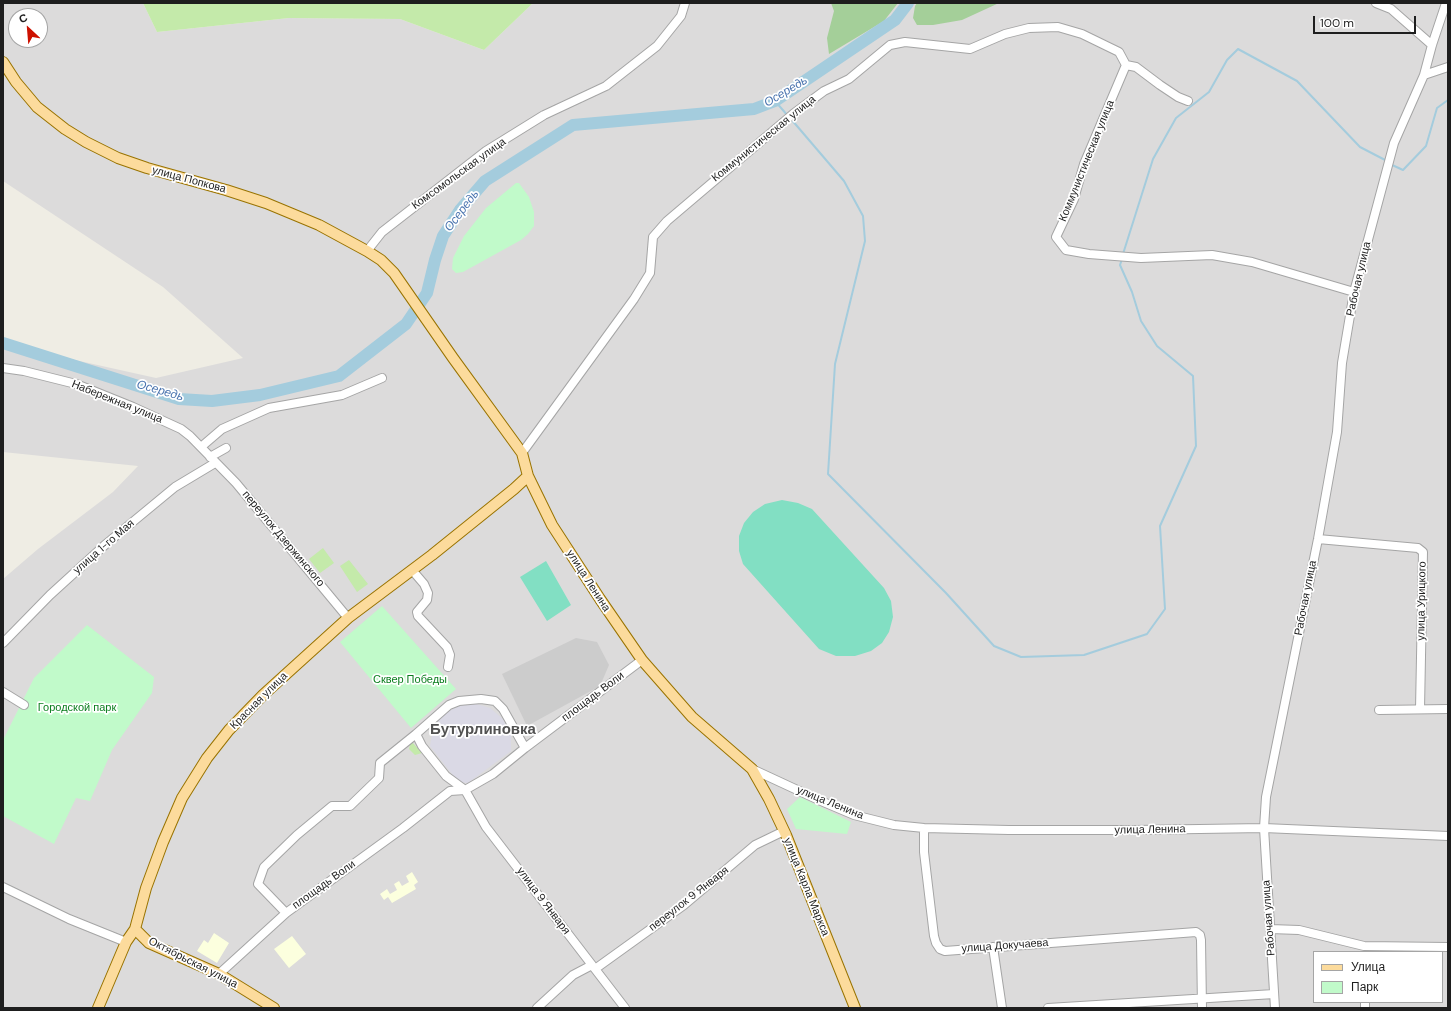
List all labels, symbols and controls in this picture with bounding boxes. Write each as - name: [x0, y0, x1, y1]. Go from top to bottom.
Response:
- north arrow: [8, 8, 48, 48]
- scale bar: [1315, 8, 1418, 34]
- text: С: [17, 10, 30, 26]
- text: 100 m: [1320, 15, 1354, 31]
- water label: Осередь: [762, 73, 810, 111]
- street label: Коммунистическая улица: [709, 93, 819, 185]
- street label: Коммунистическая улица: [1057, 98, 1117, 224]
- street label: Комсомольская улица: [409, 135, 509, 213]
- street label: улица Попкова: [151, 164, 227, 196]
- water label: Осередь: [442, 187, 482, 235]
- street label: Рабочая улица: [1344, 240, 1374, 318]
- water label: Осередь: [135, 377, 185, 405]
- street label: Набережная улица: [69, 378, 165, 426]
- street label: переулок Дзержинского: [239, 488, 327, 590]
- street label: улица 1-го Мая: [71, 517, 137, 577]
- street label: улица Ленина: [563, 548, 613, 614]
- street label: Рабочая улица: [1292, 559, 1320, 637]
- street label: улица Урицкого: [1415, 561, 1429, 641]
- street label: площадь Воли: [559, 669, 627, 725]
- street label: Красная улица: [228, 670, 290, 732]
- park label: Сквер Победы: [373, 673, 447, 687]
- park label: Городской парк: [38, 701, 116, 715]
- district label: Бутурлиновка: [430, 721, 536, 739]
- street label: улица Ленина: [795, 784, 865, 822]
- street label: улица Ленина: [1114, 823, 1186, 837]
- street label: улица Карла Маркса: [780, 836, 832, 938]
- street label: площадь Воли: [290, 858, 358, 912]
- street label: переулок 9 Января: [647, 864, 731, 934]
- street label: улица 9 Января: [513, 865, 573, 937]
- street label: Рабочая улица: [1260, 880, 1278, 956]
- street label: Октябрьская улица: [146, 935, 240, 991]
- street label: улица Докучаева: [961, 936, 1049, 956]
- legend: [1313, 951, 1443, 1003]
- text: Улица: [1351, 959, 1385, 975]
- text: Парк: [1351, 979, 1378, 995]

